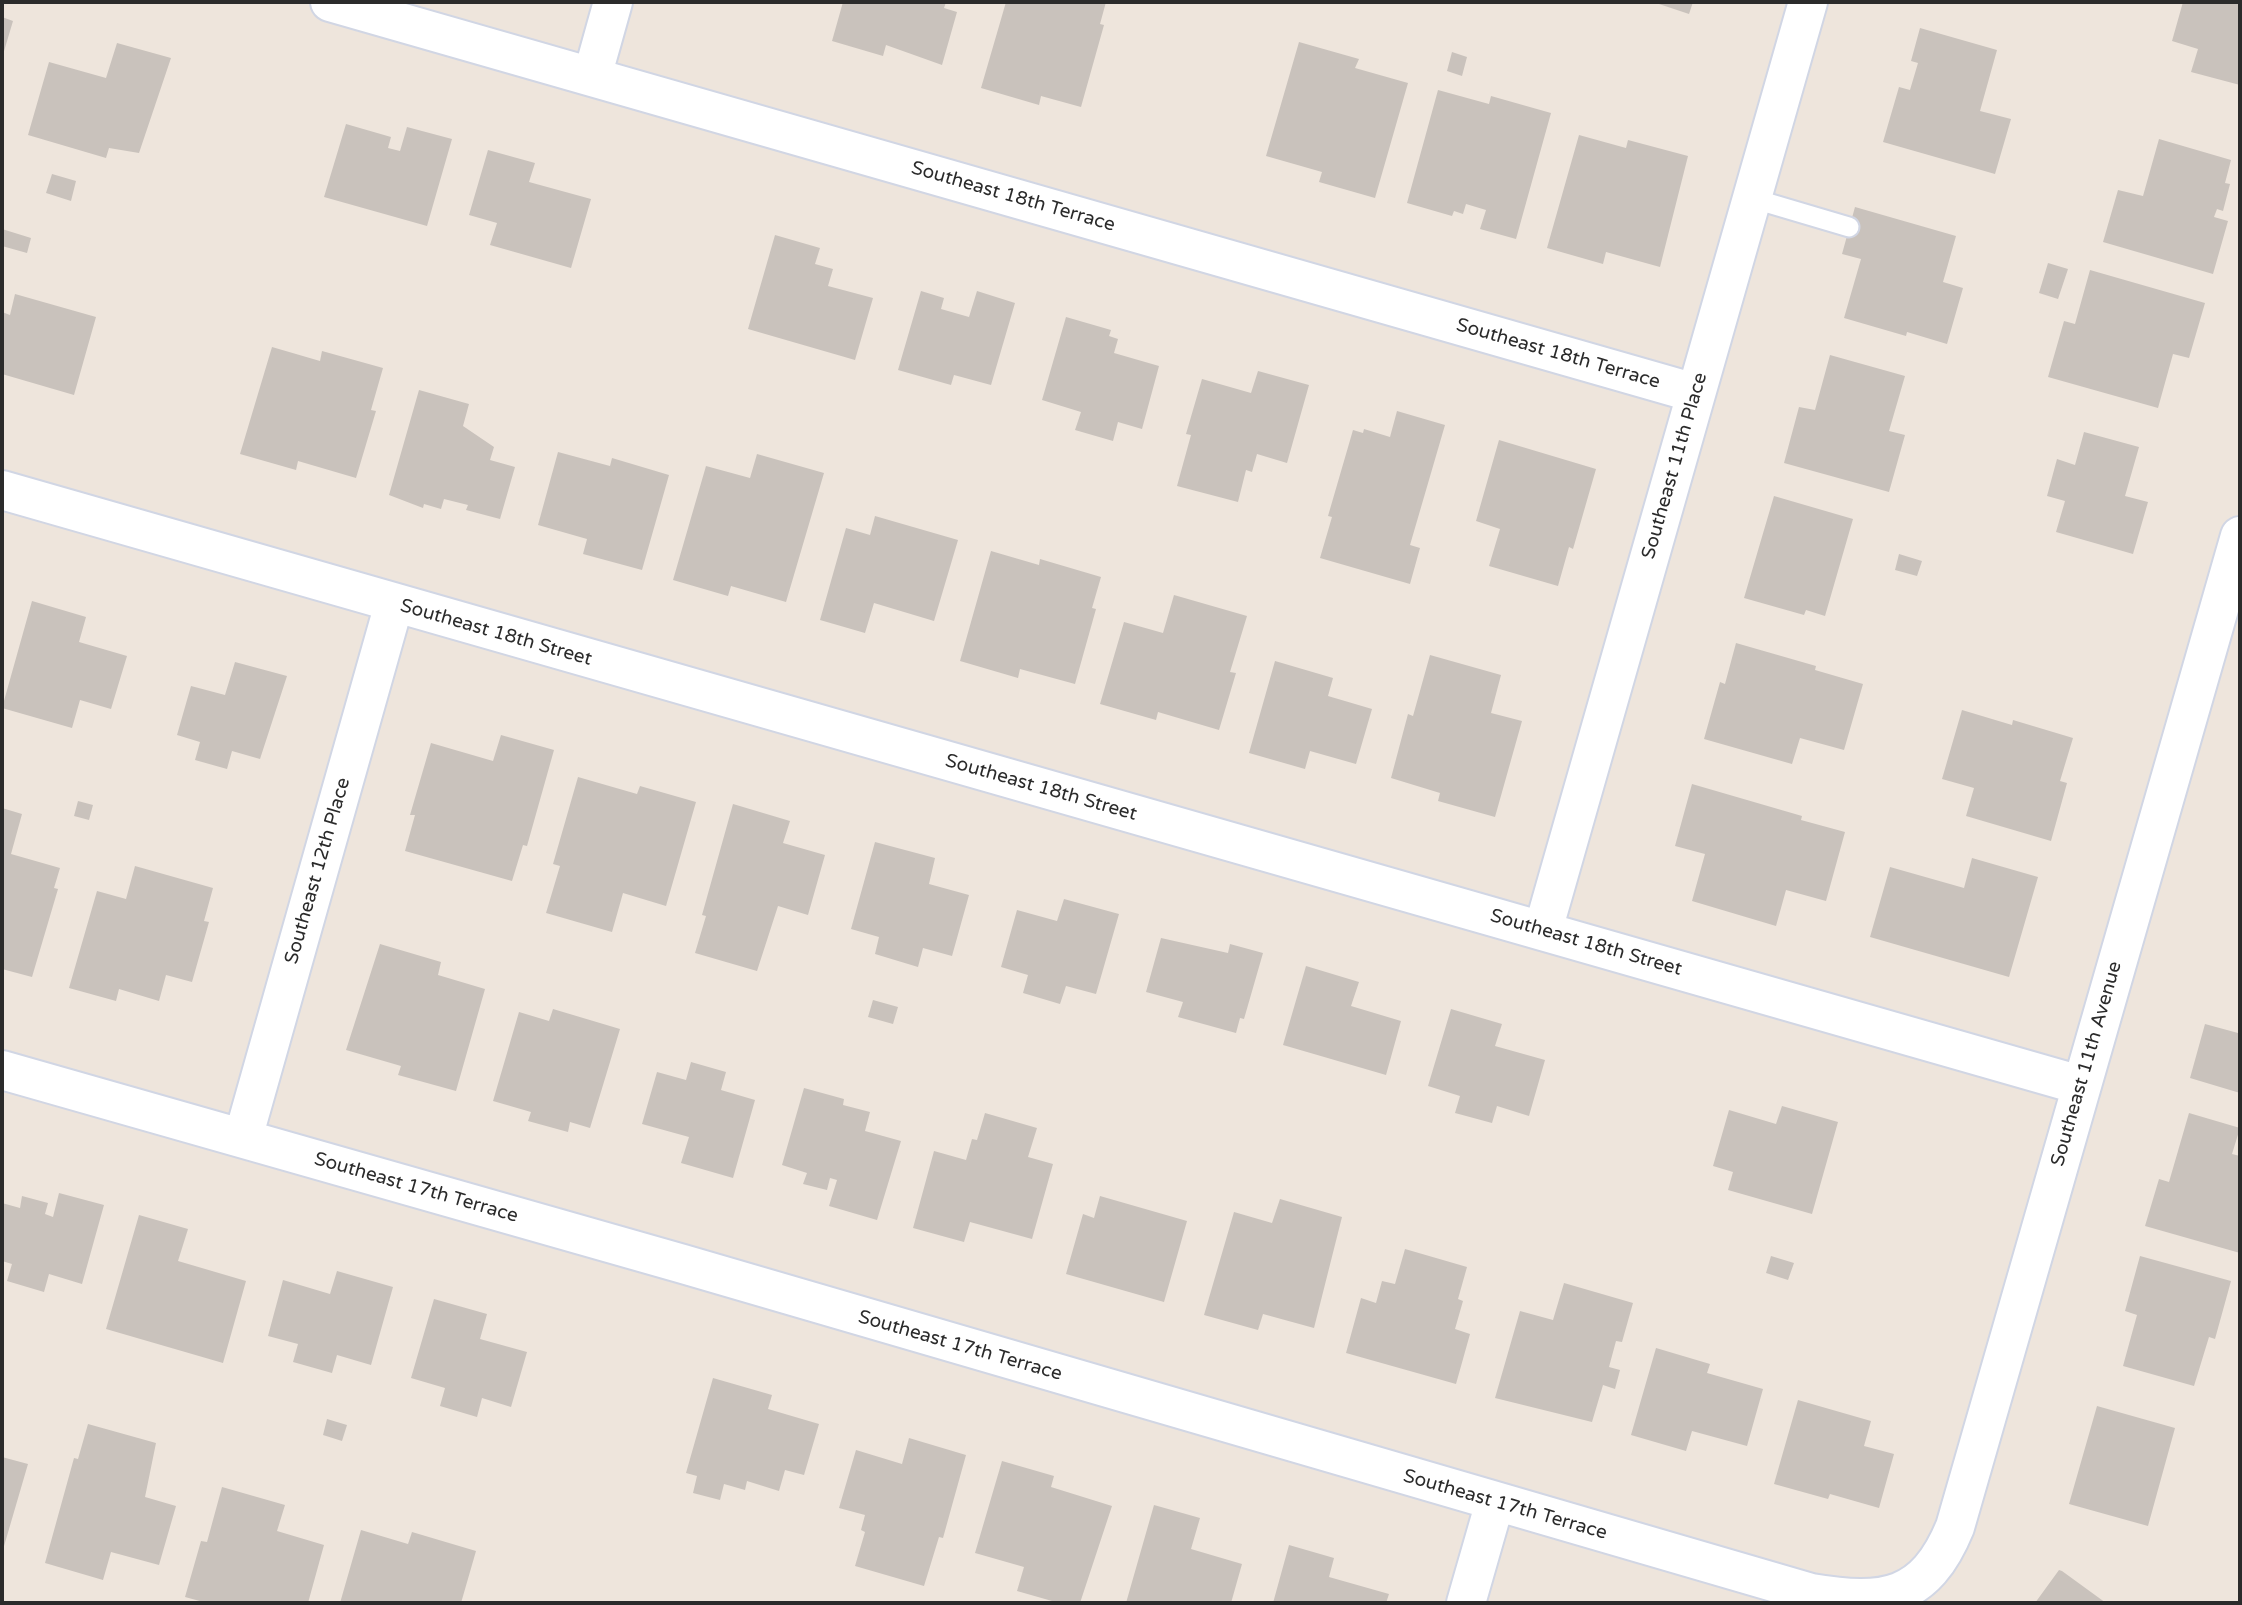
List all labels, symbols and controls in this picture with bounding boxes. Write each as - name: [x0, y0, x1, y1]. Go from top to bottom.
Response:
- street label: Southeast 18th Terrace: [908, 157, 1118, 237]
- street label: Southeast 18th Terrace: [1453, 314, 1663, 394]
- street label: Southeast 11th Place: [1637, 370, 1713, 562]
- street label: Southeast 18th Street: [398, 595, 594, 671]
- street label: Southeast 18th Street: [943, 750, 1139, 826]
- street label: Southeast 12th Place: [280, 775, 356, 967]
- street label: Southeast 18th Street: [1488, 905, 1684, 981]
- street label: Southeast 11th Avenue: [2047, 959, 2127, 1169]
- street label: Southeast 17th Terrace: [311, 1148, 521, 1228]
- street label: Southeast 17th Terrace: [855, 1306, 1065, 1386]
- street label: Southeast 17th Terrace: [1400, 1465, 1610, 1545]

